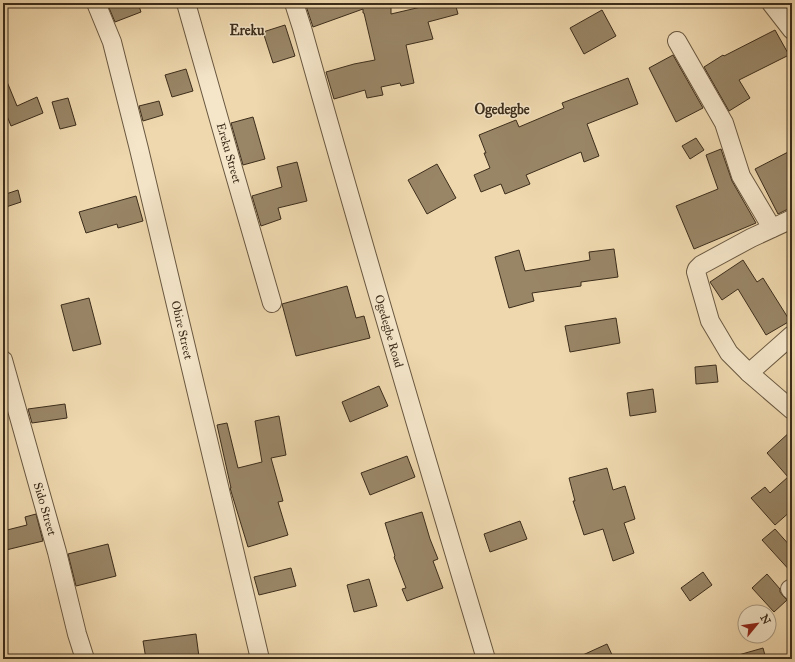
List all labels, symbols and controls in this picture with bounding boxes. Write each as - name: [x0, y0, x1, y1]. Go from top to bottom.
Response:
- district label: Ereku: [230, 22, 265, 39]
- district label: Ogedegbe: [474, 101, 530, 119]
- street label: Ereku Street: [214, 121, 245, 186]
- street label: Ogedegbe Road: [371, 293, 406, 369]
- street label: Obire Street: [168, 299, 196, 362]
- street label: Sido Street: [31, 481, 59, 538]
- north arrow: [737, 604, 777, 644]
- text: N: [757, 612, 774, 627]

